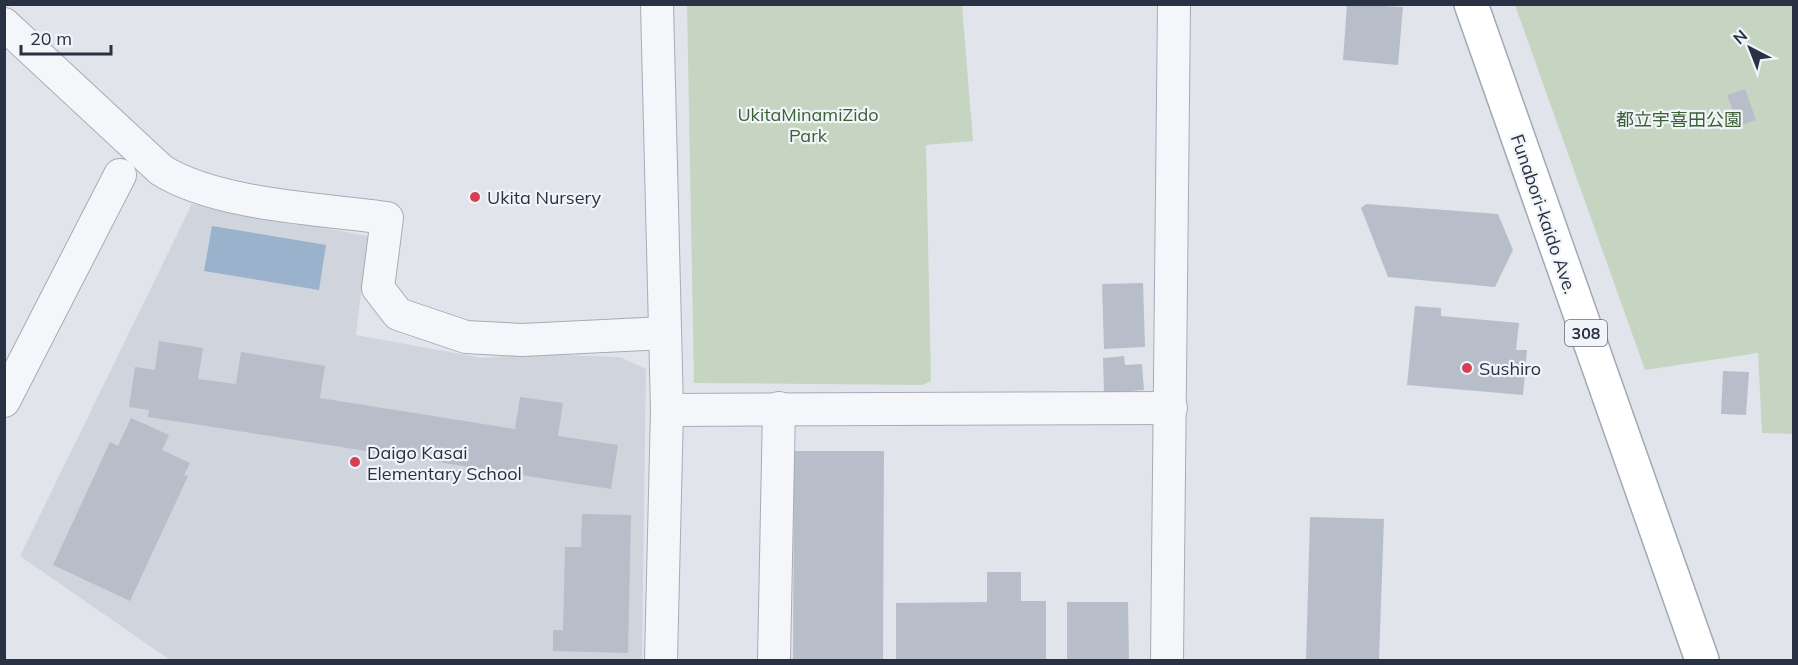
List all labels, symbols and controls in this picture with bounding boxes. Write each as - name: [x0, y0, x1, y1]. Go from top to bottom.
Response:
- scale bar: [21, 18, 111, 56]
- north arrow: [1720, 18, 1780, 78]
- text: N: [1729, 25, 1751, 48]
- text: 20 m: [30, 27, 72, 50]
- park label: UkitaMinamiZido Park: [737, 103, 879, 147]
- park label: 都立宇喜田公園: [1616, 108, 1742, 131]
- street label: Funabori-kaido Ave.: [1506, 131, 1582, 297]
- place label: Ukita Nursery: [487, 186, 602, 209]
- marker: Ukita Nursery: [468, 190, 482, 204]
- road number: 308: [1565, 320, 1607, 346]
- place label: Sushiro: [1479, 357, 1541, 380]
- marker: Sushiro: [1460, 361, 1474, 375]
- place label: Daigo Kasai Elementary School: [367, 441, 522, 485]
- marker: Daigo Kasai Elementary School: [348, 455, 362, 469]

